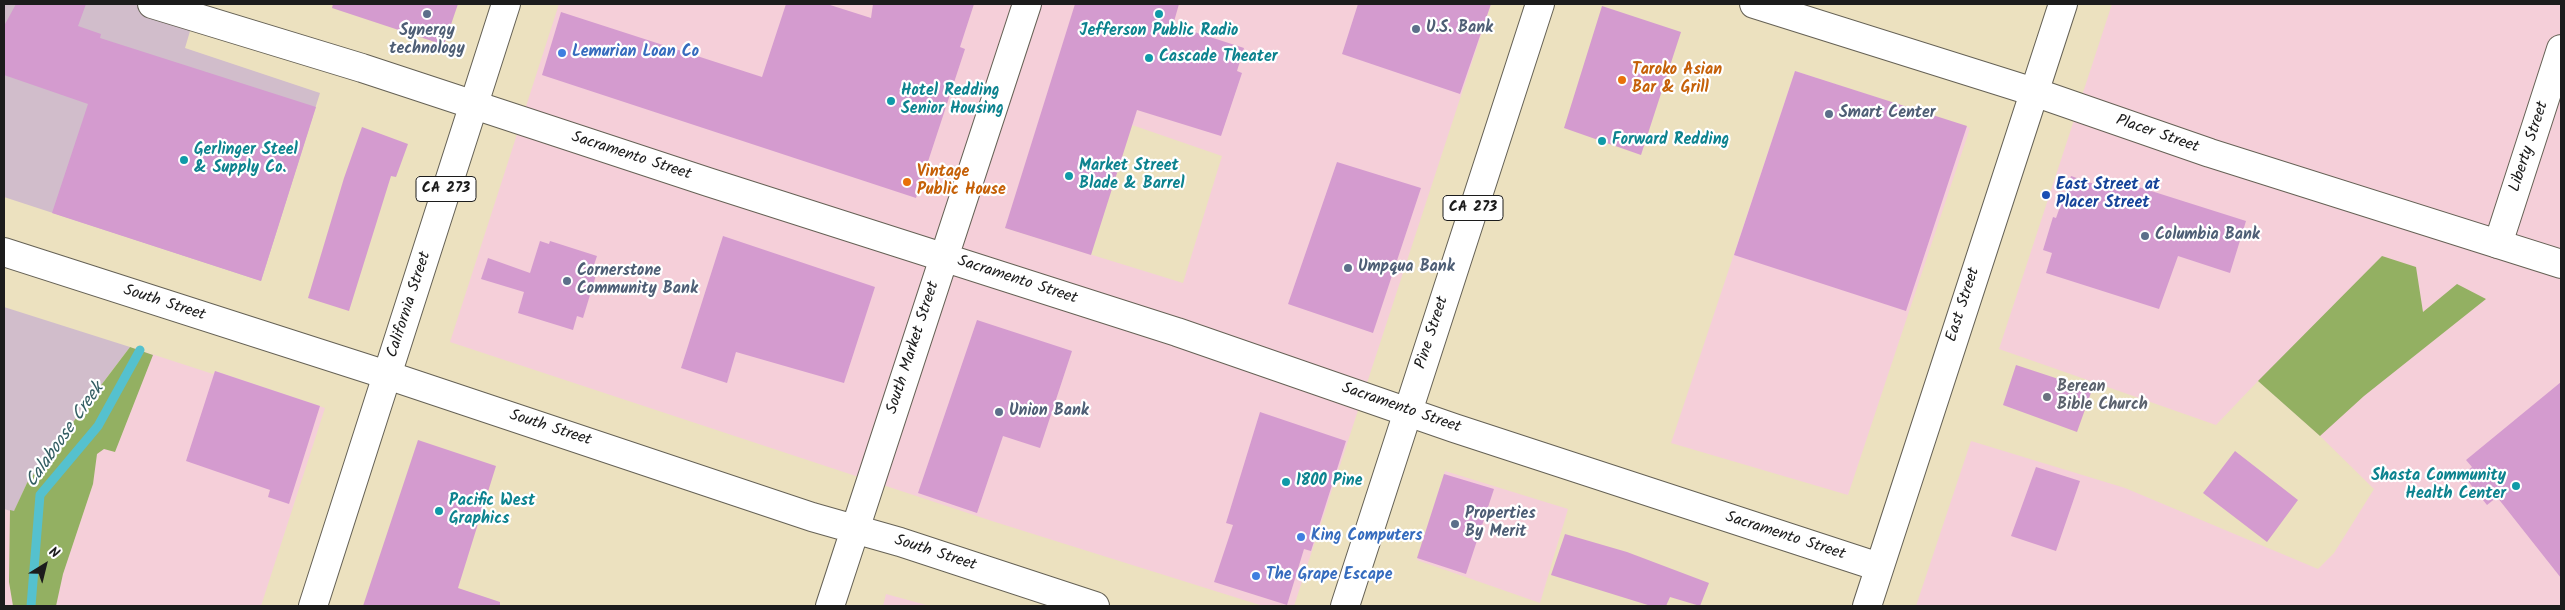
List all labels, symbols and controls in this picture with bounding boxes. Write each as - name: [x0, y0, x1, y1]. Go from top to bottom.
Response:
- marker: Synergy technology: [421, 8, 433, 20]
- marker: Jefferson Public Radio: [1153, 8, 1165, 20]
- place label: U.S. Bank: [1426, 19, 1493, 39]
- place label: Synergy technology: [389, 22, 465, 60]
- place label: Jefferson Public Radio: [1080, 22, 1238, 42]
- marker: U.S. Bank: [1410, 23, 1422, 35]
- place label: Lemurian Loan Co: [572, 43, 699, 63]
- marker: Lemurian Loan Co: [556, 47, 568, 59]
- place label: Cascade Theater: [1159, 48, 1278, 68]
- marker: Cascade Theater: [1143, 52, 1155, 64]
- place label: Taroko Asian Bar & Grill: [1632, 61, 1722, 99]
- marker: Taroko Asian Bar & Grill: [1616, 74, 1628, 86]
- place label: Hotel Redding Senior Housing: [901, 82, 1004, 120]
- marker: Hotel Redding Senior Housing: [885, 95, 897, 107]
- street label: Liberty Street: [2506, 99, 2554, 195]
- place label: Smart Center: [1839, 104, 1936, 124]
- marker: Smart Center: [1823, 108, 1835, 120]
- street label: Placer Street: [2113, 112, 2201, 158]
- street label: Sacramento Street: [569, 129, 693, 185]
- place label: Forward Redding: [1612, 131, 1729, 151]
- marker: Forward Redding: [1596, 135, 1608, 147]
- place label: Gerlinger Steel & Supply Co.: [194, 141, 298, 179]
- marker: Gerlinger Steel & Supply Co.: [178, 154, 190, 166]
- place label: Market Street Blade & Barrel: [1079, 157, 1185, 195]
- place label: Vintage Public House: [917, 163, 1006, 201]
- marker: Market Street Blade & Barrel: [1063, 170, 1075, 182]
- road number: CA 273: [416, 176, 476, 202]
- marker: Vintage Public House: [901, 176, 913, 188]
- place label: East Street at Placer Street: [2056, 176, 2160, 214]
- marker: East Street at Placer Street: [2040, 189, 2052, 201]
- road number: CA 273: [1443, 196, 1503, 220]
- place label: Columbia Bank: [2155, 226, 2260, 246]
- marker: Columbia Bank: [2139, 230, 2151, 242]
- street label: California Street: [384, 250, 436, 360]
- street label: Sacramento Street: [955, 253, 1079, 309]
- place label: Umpqua Bank: [1358, 258, 1455, 278]
- place label: Cornerstone Community Bank: [577, 262, 698, 300]
- marker: Umpqua Bank: [1342, 262, 1354, 274]
- street label: East Street: [1943, 265, 1985, 345]
- marker: Cornerstone Community Bank: [561, 275, 573, 287]
- street label: South Market Street: [884, 279, 944, 417]
- street label: South Street: [121, 282, 207, 326]
- street label: Pine Street: [1412, 294, 1454, 372]
- place label: Berean Bible Church: [2057, 378, 2148, 416]
- water label: Calaboose Creek: [22, 380, 110, 492]
- street label: Sacramento Street: [1339, 380, 1463, 438]
- marker: Berean Bible Church: [2041, 391, 2053, 403]
- place label: Union Bank: [1009, 402, 1089, 422]
- marker: Union Bank: [993, 406, 1005, 418]
- street label: South Street: [507, 407, 593, 451]
- place label: Shasta Community Health Center: [2371, 467, 2506, 505]
- place label: 1800 Pine: [1296, 472, 1362, 492]
- marker: 1800 Pine: [1280, 476, 1292, 488]
- marker: Shasta Community Health Center: [2510, 480, 2522, 492]
- place label: Pacific West Graphics: [449, 492, 535, 530]
- marker: Pacific West Graphics: [433, 505, 445, 517]
- place label: Properties By Merit: [1465, 505, 1536, 543]
- street label: Sacramento Street: [1723, 509, 1847, 565]
- marker: Properties By Merit: [1449, 518, 1461, 530]
- place label: King Computers: [1311, 527, 1422, 547]
- marker: King Computers: [1295, 531, 1307, 543]
- street label: South Street: [892, 532, 978, 576]
- north arrow: [20, 540, 70, 590]
- text: N: [44, 541, 64, 564]
- place label: The Grape Escape: [1266, 566, 1392, 586]
- marker: The Grape Escape: [1250, 570, 1262, 582]

